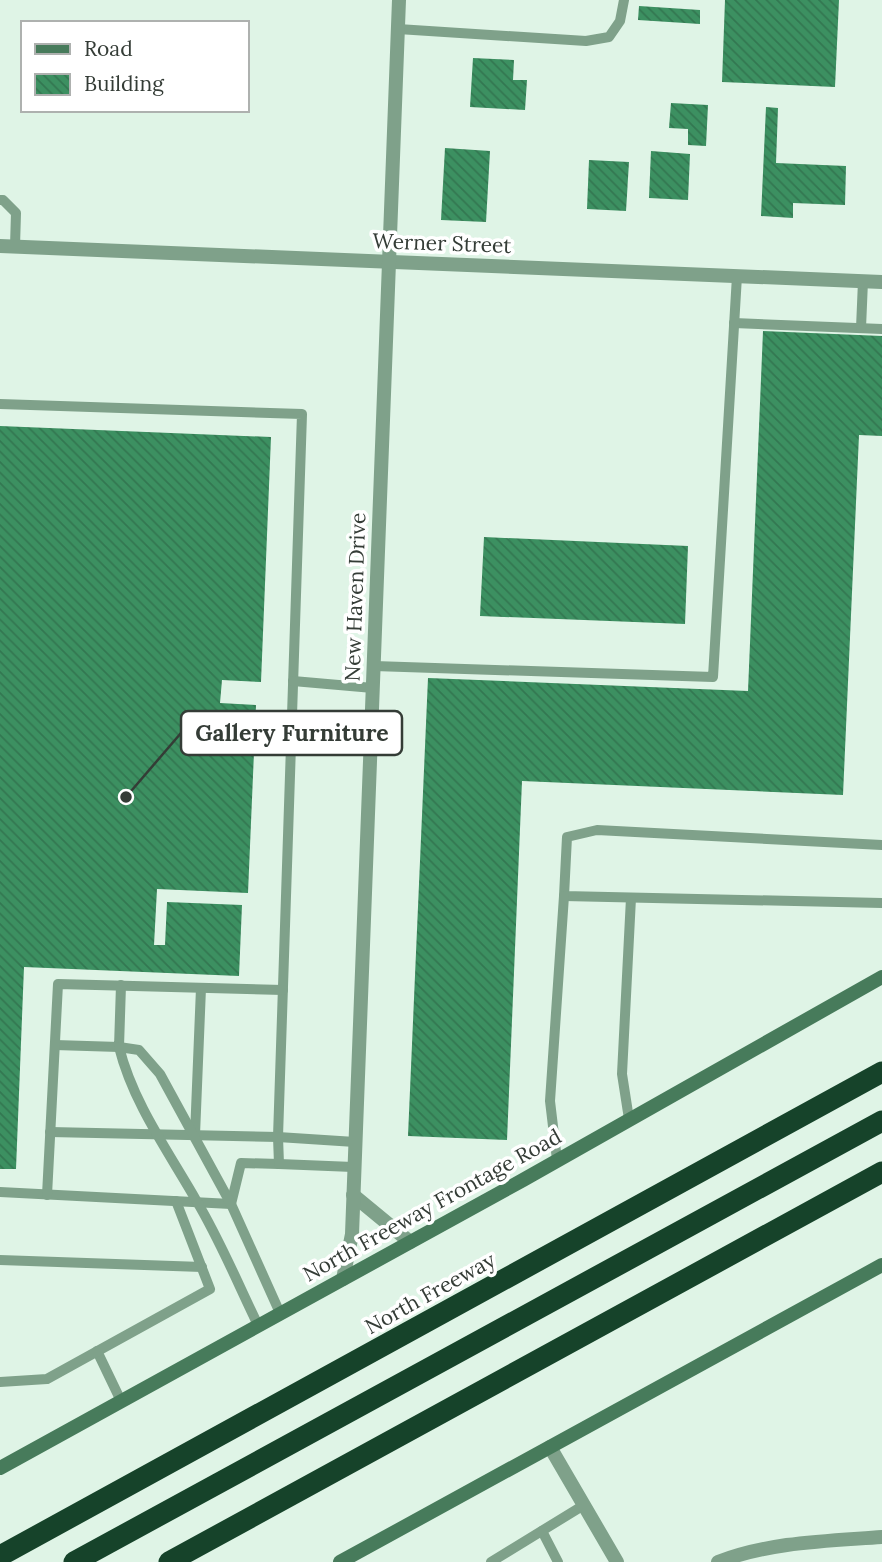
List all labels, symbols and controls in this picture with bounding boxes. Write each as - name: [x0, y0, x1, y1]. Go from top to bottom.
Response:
- legend: [21, 21, 248, 112]
- text: Road: [84, 35, 133, 62]
- text: Building: [84, 70, 164, 97]
- street label: Werner Street: [372, 227, 513, 259]
- street label: New Haven Drive: [339, 512, 371, 682]
- callout: Gallery Furniture: [181, 711, 402, 755]
- text: Gallery Furniture: [195, 718, 389, 747]
- street label: North Freeway Frontage Road: [298, 1123, 566, 1287]
- street label: North Freeway: [360, 1246, 500, 1340]

